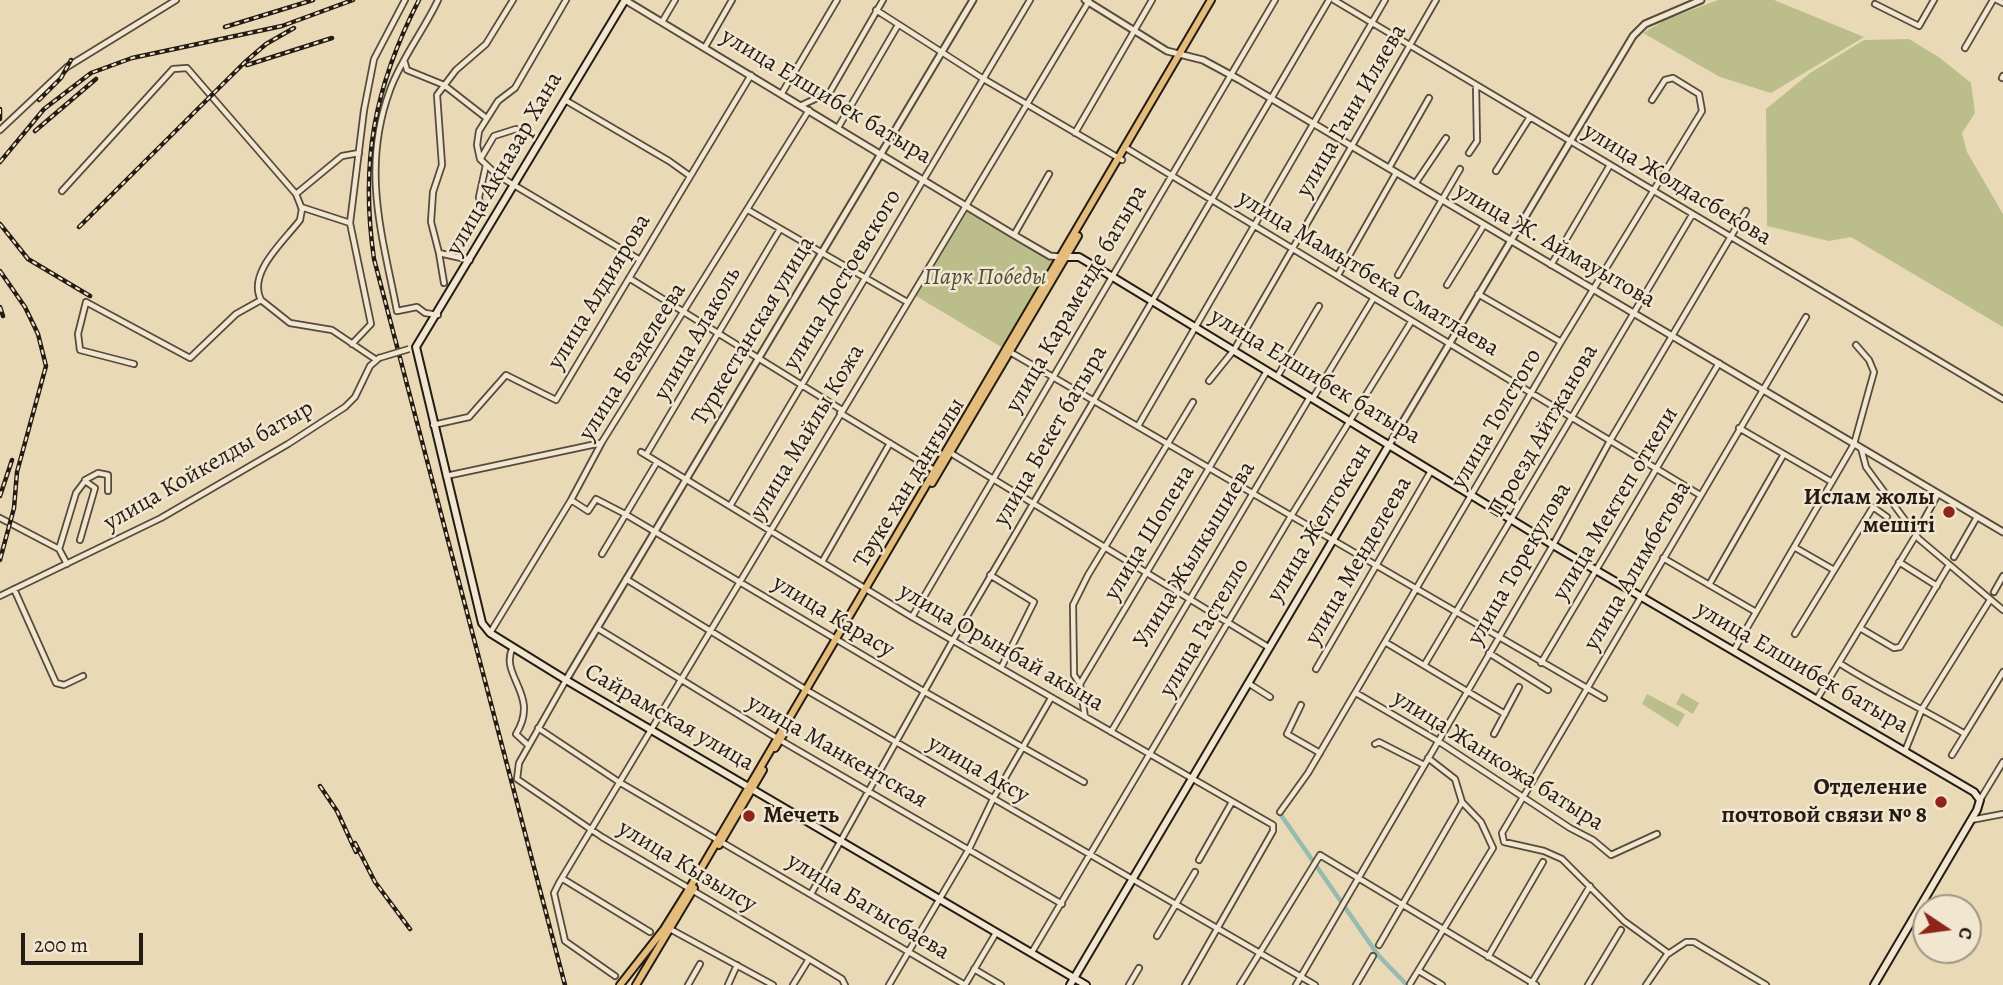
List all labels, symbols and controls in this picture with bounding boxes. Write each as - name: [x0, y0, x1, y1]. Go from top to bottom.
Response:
- street label: улица Гани Иляева: [1291, 19, 1413, 203]
- street label: улица Елшибек батыра: [715, 23, 937, 171]
- street label: улица Акназар Хана: [441, 67, 569, 261]
- street label: улица Жолдасбекова: [1578, 117, 1776, 253]
- street label: улица Ж. Аймауытова: [1450, 177, 1660, 315]
- street label: улица Караменде батыра: [1000, 180, 1154, 418]
- street label: улица Достоевского: [778, 184, 908, 376]
- street label: улица Мамытбека Сматлаева: [1232, 184, 1504, 364]
- street label: улица Алдиярова: [542, 209, 658, 375]
- street label: Туркестанская улица: [686, 231, 822, 431]
- street label: улица Алаколь: [648, 262, 748, 406]
- park label: Парк Победы: [924, 264, 1046, 292]
- street label: улица Безделеева: [573, 278, 693, 446]
- street label: улица Елшибек батыра: [1204, 303, 1426, 451]
- street label: улица Майлы Кожа: [744, 339, 872, 525]
- street label: Проезд Айтжанова: [1483, 339, 1605, 523]
- street label: улица Бекет батыра: [988, 341, 1114, 531]
- street label: улица Толстого: [1445, 344, 1549, 494]
- street label: Тәуке хан даңғылы: [848, 393, 972, 573]
- street label: улица Койкелды батыр: [99, 394, 319, 538]
- street label: улица Мектеп откели: [1547, 402, 1685, 606]
- street label: улица Желтоксан: [1261, 438, 1379, 608]
- street label: Улица Жылкышиева: [1128, 456, 1262, 654]
- street label: улица Шопена: [1098, 460, 1202, 606]
- street label: улица Менделеева: [1299, 472, 1419, 650]
- street label: улица Алимбетова: [1578, 476, 1698, 656]
- street label: улица Торекулова: [1462, 477, 1578, 651]
- place label: Ислам жолы мешіті: [1803, 484, 1935, 540]
- marker: Ислам жолы мешіті: [1941, 504, 1957, 520]
- street label: улица Гастелло: [1154, 553, 1256, 703]
- street label: улица Карасу: [767, 569, 899, 665]
- street label: улица Орынбай акына: [893, 577, 1109, 719]
- street label: улица Елшибек батыра: [1691, 595, 1913, 741]
- street label: Сайрамская улица: [579, 658, 759, 778]
- street label: улица Жанкожа батыра: [1387, 684, 1609, 838]
- street label: улица Манкентская: [742, 689, 932, 815]
- street label: улица Аксу: [922, 729, 1034, 811]
- place label: Отделение почтовой связи № 8: [1721, 774, 1927, 830]
- marker: Отделение почтовой связи № 8: [1933, 794, 1949, 810]
- place label: Мечеть: [763, 802, 839, 830]
- marker: Мечеть: [741, 808, 757, 824]
- street label: улица Кызылсу: [612, 814, 762, 920]
- street label: улица Багысбаева: [781, 847, 955, 967]
- north arrow: [1912, 894, 1982, 964]
- scale bar: [24, 918, 147, 962]
- text: С: [1952, 925, 1979, 942]
- text: 200 m: [34, 931, 88, 959]

